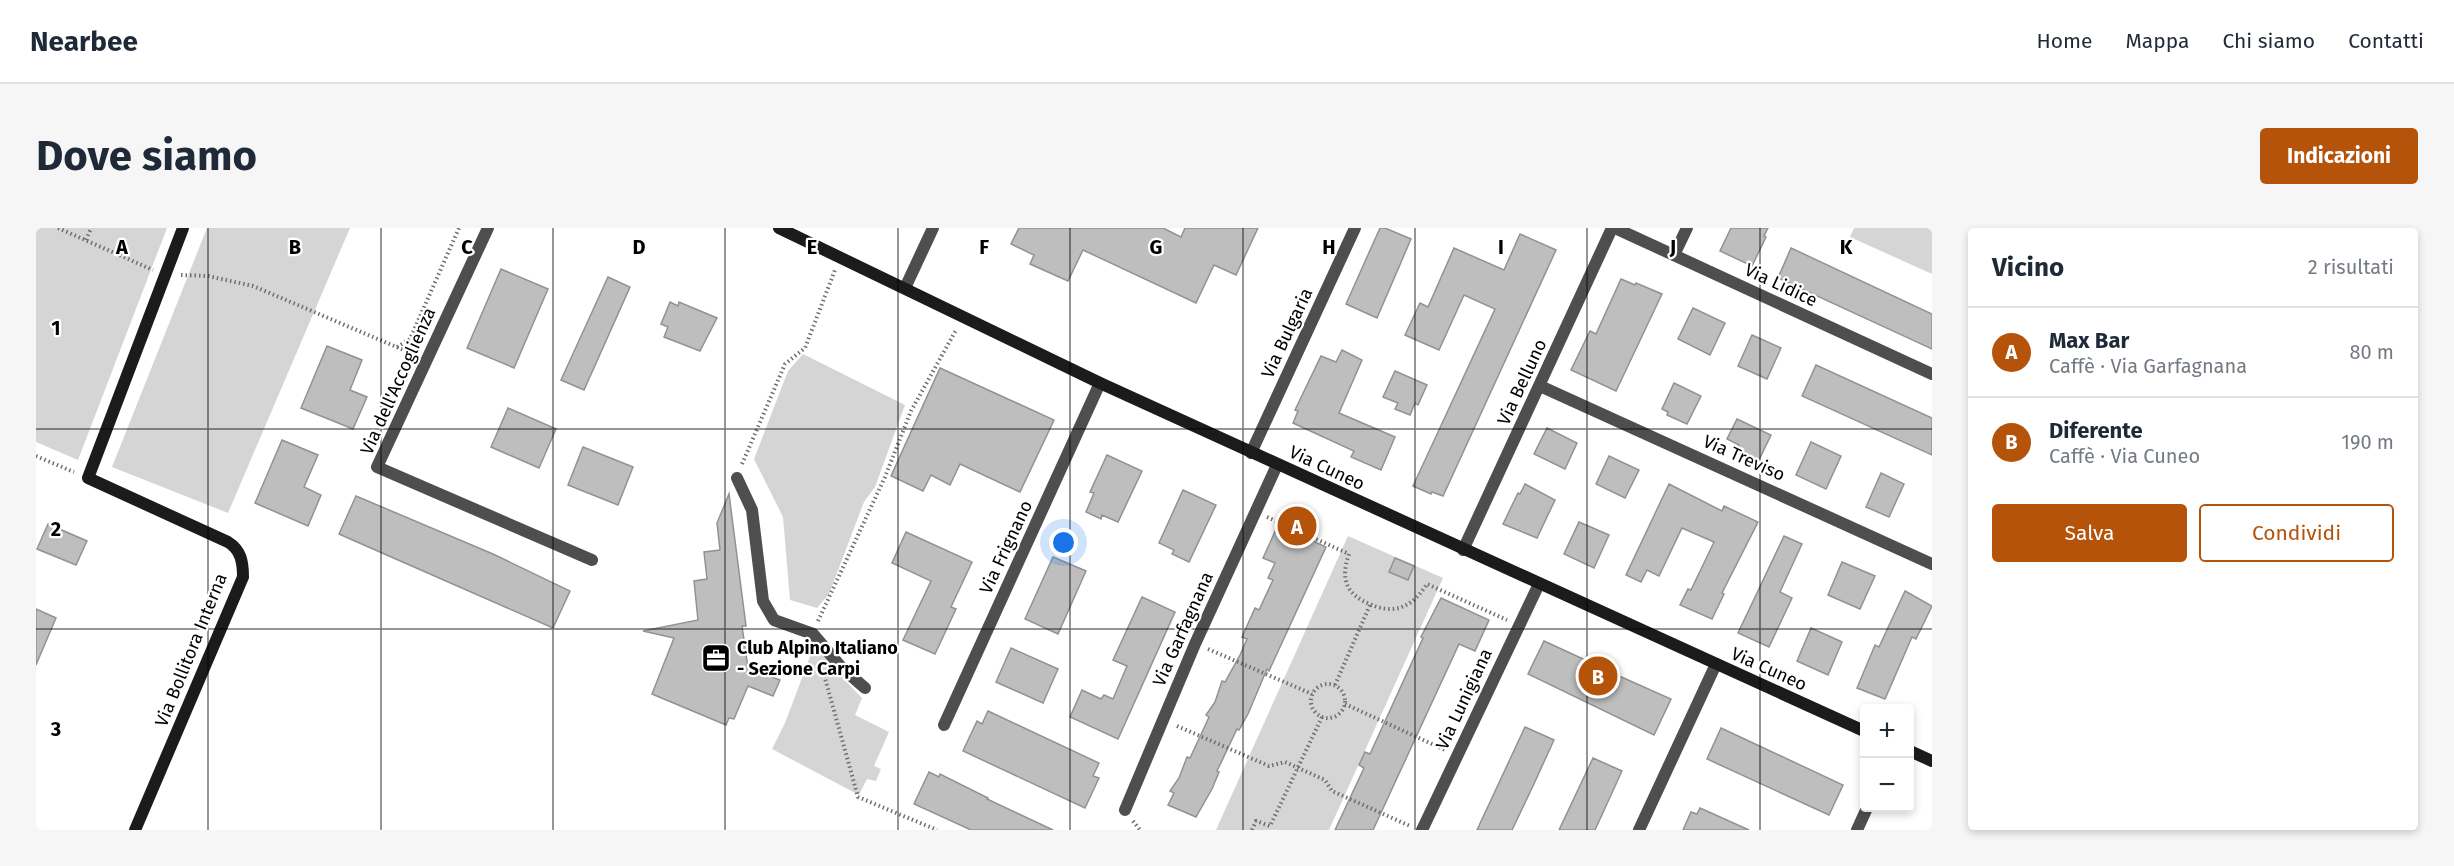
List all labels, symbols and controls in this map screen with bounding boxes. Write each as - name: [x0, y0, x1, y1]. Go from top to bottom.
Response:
- text: Nearbee: [30, 25, 138, 58]
- text: Home: [2036, 28, 2092, 54]
- text: Mappa: [2125, 28, 2189, 54]
- text: Chi siamo: [2222, 28, 2315, 54]
- text: Contatti: [2348, 28, 2424, 54]
- button: Indicazioni: [2260, 128, 2418, 184]
- text: Dove siamo: [36, 131, 257, 181]
- text: A: [115, 235, 129, 259]
- text: B: [289, 235, 301, 259]
- text: C: [461, 235, 473, 259]
- text: D: [632, 235, 646, 259]
- text: E: [807, 235, 817, 259]
- text: F: [979, 235, 989, 259]
- text: G: [1150, 235, 1162, 259]
- text: H: [1322, 235, 1336, 259]
- text: I: [1498, 235, 1504, 259]
- text: J: [1669, 235, 1676, 259]
- text: K: [1840, 235, 1853, 259]
- text: Vicino: [1992, 252, 2064, 283]
- text: 2 risultati: [2308, 255, 2394, 279]
- street label: Via Lidice: [1741, 259, 1821, 311]
- street label: Via Bulgaria: [1257, 284, 1317, 382]
- street label: Via dell'Accoglienza: [356, 304, 440, 458]
- text: 1: [51, 316, 61, 340]
- text: Max Bar: [2049, 327, 2129, 354]
- street label: Via Belluno: [1492, 335, 1552, 429]
- text: A: [2006, 340, 2017, 364]
- text: 80 m: [2349, 340, 2394, 364]
- text: Caffè · Via Garfagnana: [2049, 354, 2247, 378]
- text: Diferente: [2049, 417, 2143, 444]
- street label: Via Treviso: [1700, 430, 1788, 486]
- text: B: [2005, 430, 2018, 454]
- text: 190 m: [2341, 430, 2394, 454]
- street label: Via Cuneo: [1286, 441, 1368, 495]
- text: Caffè · Via Cuneo: [2049, 444, 2200, 468]
- street label: Via Frignano: [975, 497, 1037, 597]
- pin: A: [1278, 504, 1316, 548]
- button: Salva: [1992, 504, 2187, 562]
- button: Condividi: [2199, 504, 2394, 562]
- text: 2: [51, 517, 61, 541]
- your location: [1049, 528, 1078, 557]
- street label: Via Garfagnana: [1148, 568, 1218, 690]
- street label: Via Bollitora Interna: [150, 570, 232, 730]
- place label: Club Alpino Italiano - Sezione Carpi: [737, 637, 898, 680]
- office icon: Club Alpino Italiano - Sezione Carpi: [700, 642, 732, 674]
- street label: Via Cuneo: [1728, 643, 1810, 695]
- street label: Via Lunigiana: [1431, 645, 1497, 753]
- pin: B: [1578, 654, 1618, 698]
- map controls: [1860, 704, 1914, 812]
- button: +: [1860, 704, 1914, 758]
- text: 3: [50, 717, 61, 741]
- button: −: [1860, 758, 1914, 812]

